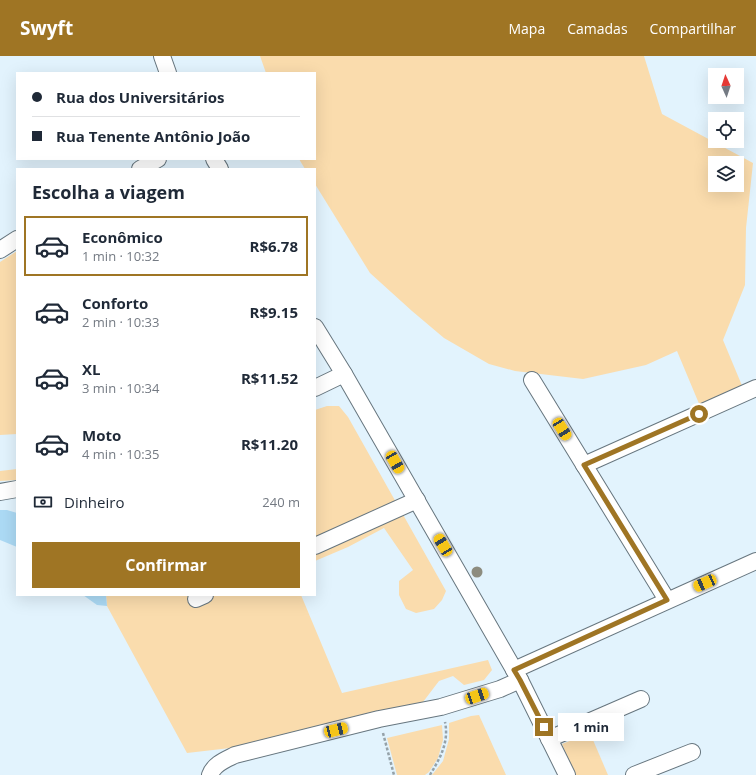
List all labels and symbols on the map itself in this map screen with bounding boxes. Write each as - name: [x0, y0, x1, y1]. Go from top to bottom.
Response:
- north arrow: [708, 68, 744, 104]
- route start: [690, 405, 708, 423]
- car: [551, 416, 573, 442]
- car: [384, 449, 406, 475]
- car: [432, 532, 454, 558]
- car: [692, 573, 718, 593]
- car: [464, 686, 490, 706]
- callout: 1 min: [558, 713, 624, 741]
- route end: [535, 718, 553, 736]
- car: [323, 721, 349, 739]

